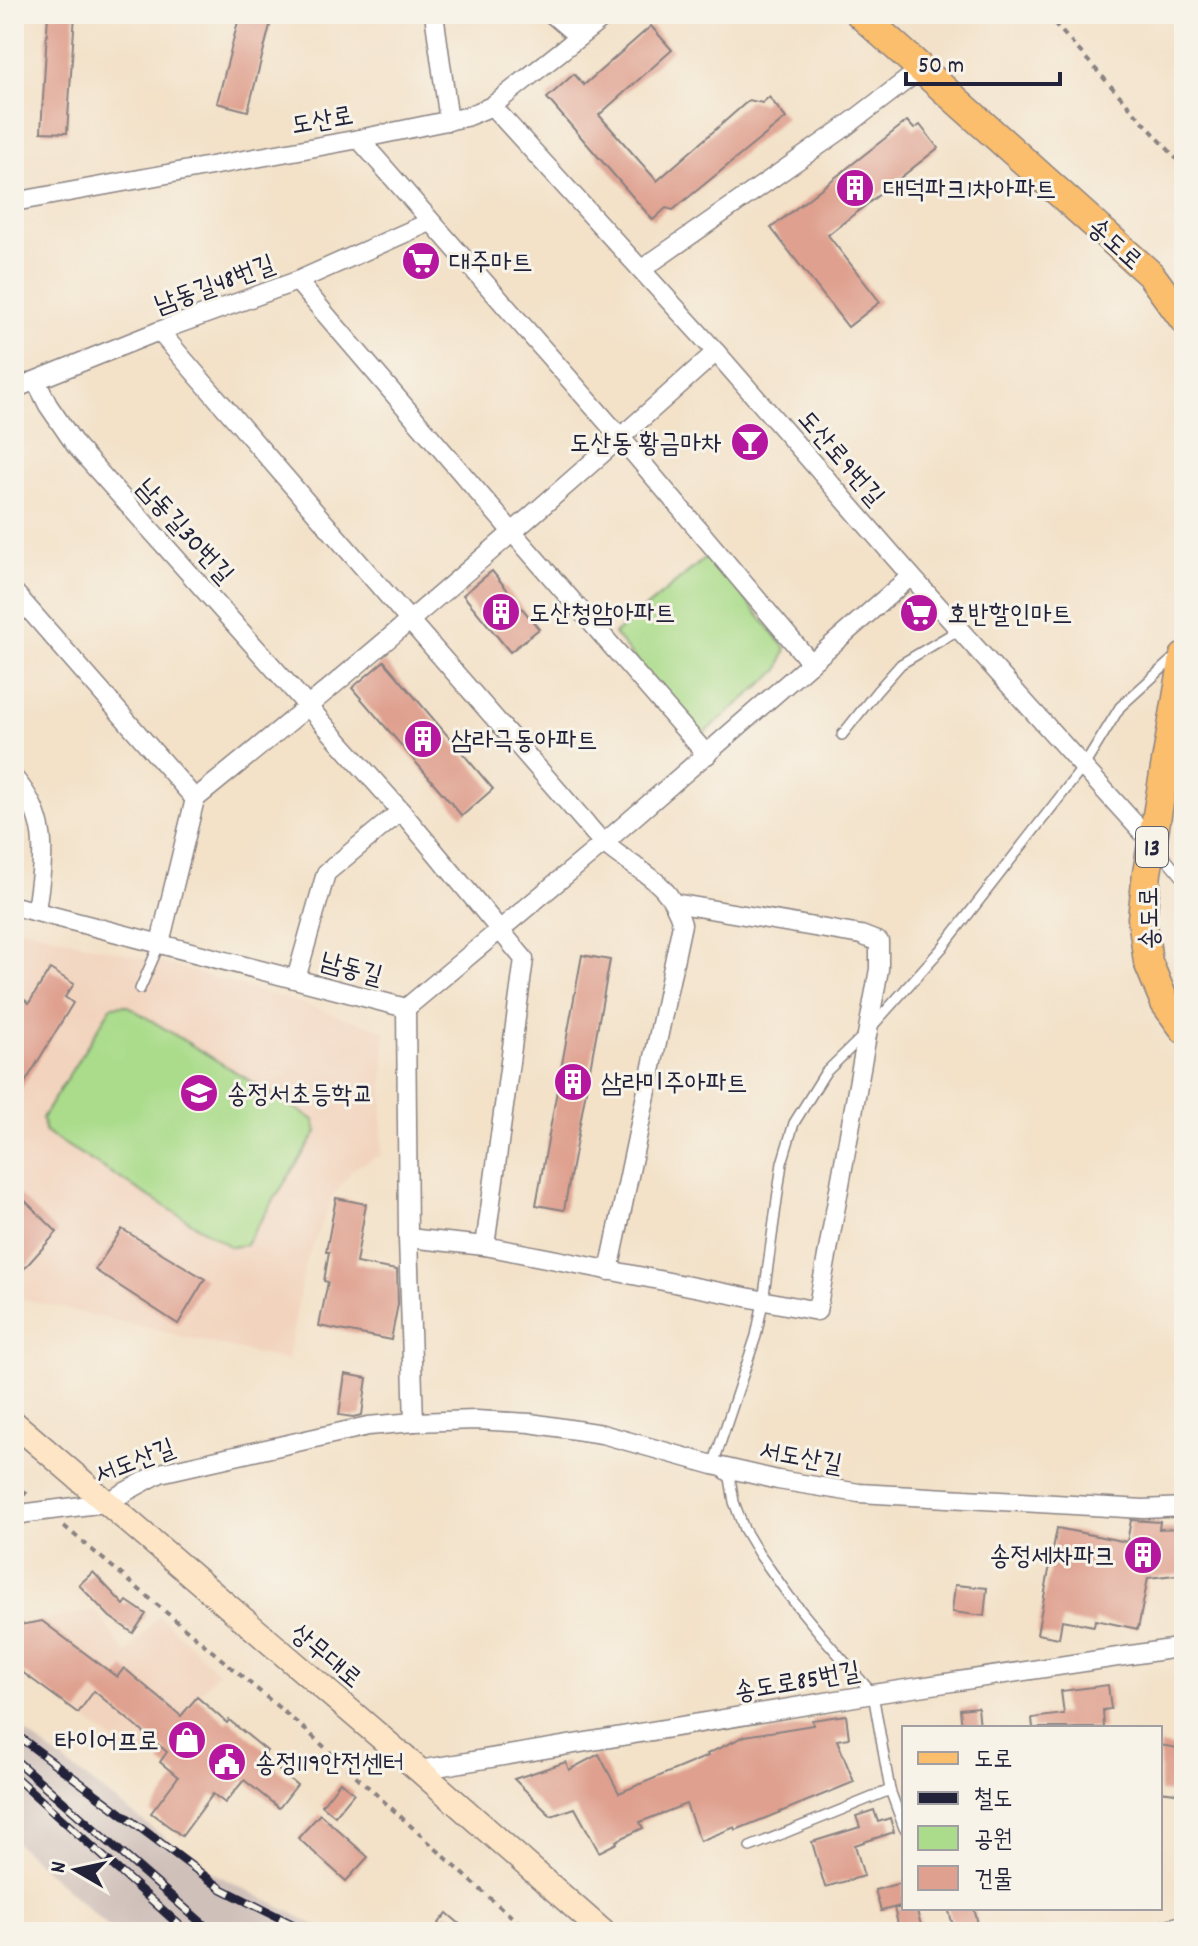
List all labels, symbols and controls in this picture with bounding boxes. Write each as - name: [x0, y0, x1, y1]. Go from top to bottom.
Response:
- scale bar: [906, 36, 1060, 86]
- text: 50 m: [918, 50, 964, 84]
- street label: 도산로: [288, 99, 357, 146]
- building icon: 대덕파크1차아파트: [834, 167, 876, 209]
- place label: 대덕파크1차아파트: [883, 173, 1056, 210]
- street label: 송도로: [1078, 211, 1149, 280]
- supermarket icon: 대주마트: [400, 240, 442, 282]
- place label: 대주마트: [449, 246, 533, 283]
- street label: 남동길48번길: [150, 247, 281, 325]
- street label: 도산로9번길: [787, 403, 892, 515]
- bar icon: 도산동 황금마차: [729, 421, 771, 463]
- place label: 도산동 황금마차: [570, 427, 722, 464]
- street label: 남동길30번길: [126, 472, 241, 593]
- building icon: 도산청암아파트: [480, 591, 522, 633]
- supermarket icon: 호반할인마트: [898, 592, 940, 634]
- place label: 도산청암아파트: [529, 597, 675, 634]
- place label: 호반할인마트: [947, 598, 1073, 635]
- building icon: 삼라극동아파트: [402, 718, 444, 760]
- place label: 삼라극동아파트: [451, 724, 597, 761]
- road number: 13: [1136, 827, 1168, 867]
- street label: 송도로: [1132, 886, 1171, 950]
- street label: 남동길: [316, 944, 386, 996]
- building icon: 삼라미주아파트: [552, 1061, 594, 1103]
- place label: 삼라미주아파트: [601, 1067, 747, 1104]
- school or university icon: 송정서초등학교: [178, 1072, 220, 1114]
- place label: 송정서초등학교: [227, 1078, 373, 1115]
- street label: 서도산길: [90, 1431, 181, 1496]
- street label: 서도산길: [756, 1434, 845, 1485]
- building icon: 송정세차파크: [1122, 1534, 1164, 1576]
- place label: 송정세차파크: [989, 1540, 1115, 1577]
- street label: 상무대로: [281, 1617, 369, 1699]
- street label: 송도로85번길: [732, 1654, 863, 1713]
- shop icon: 타이어프로: [166, 1719, 208, 1761]
- place label: 타이어프로: [54, 1725, 159, 1762]
- legend: [902, 1726, 1162, 1910]
- public building icon: 송정119안전센터: [206, 1741, 248, 1783]
- text: 도로: [974, 1744, 1013, 1778]
- place label: 송정119안전센터: [255, 1747, 404, 1784]
- text: 철도: [974, 1784, 1013, 1818]
- text: 공원: [974, 1824, 1013, 1858]
- north arrow: [36, 1830, 116, 1910]
- text: N: [44, 1860, 76, 1875]
- text: 건물: [974, 1864, 1013, 1898]

